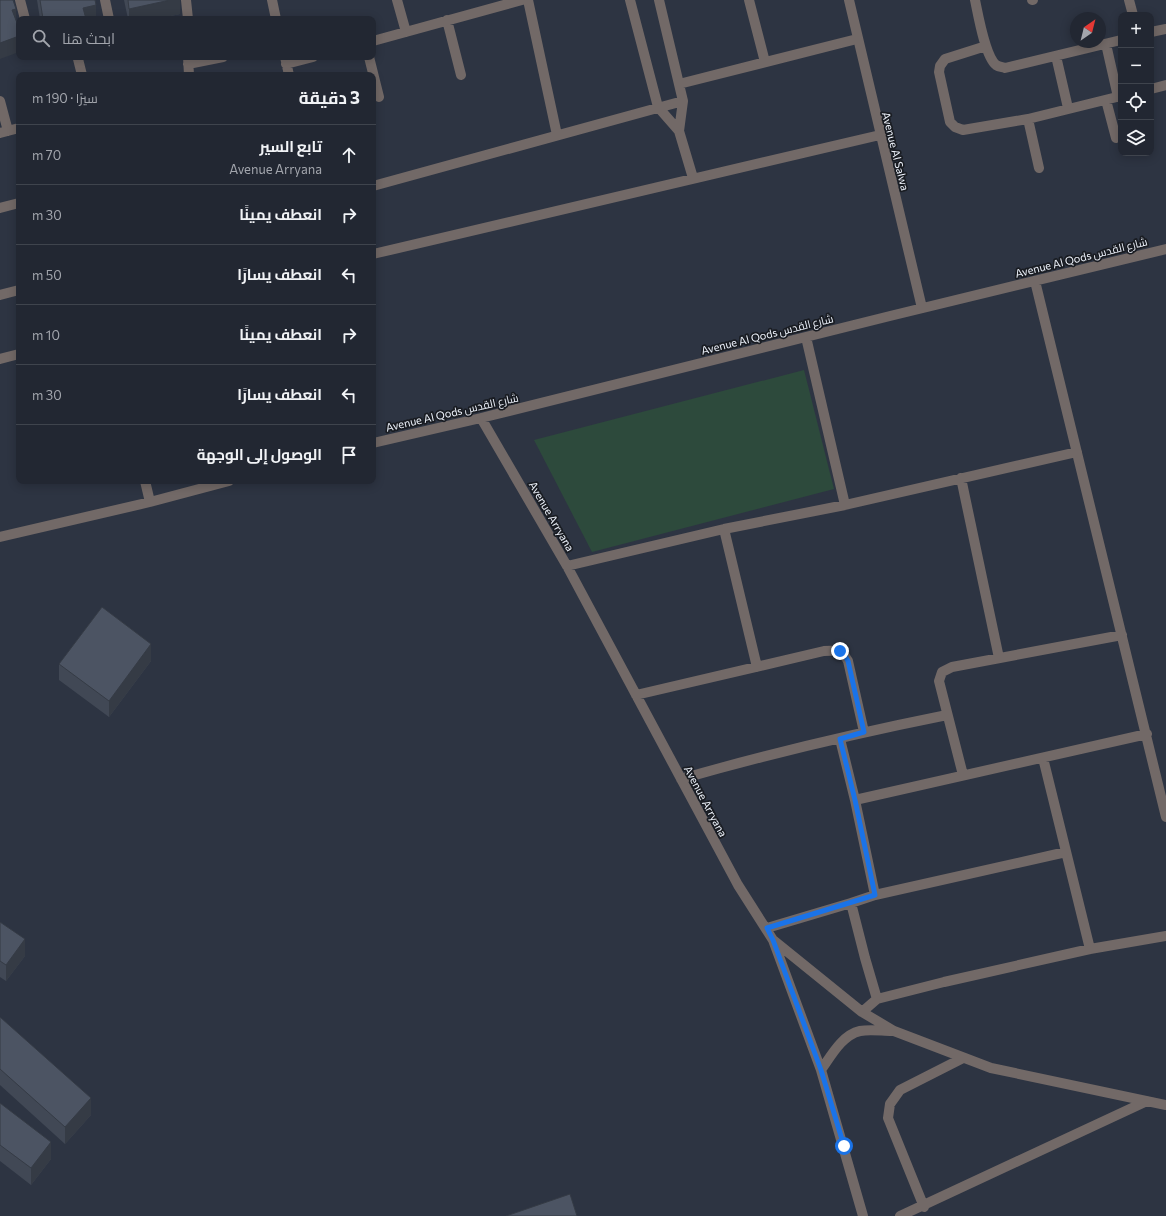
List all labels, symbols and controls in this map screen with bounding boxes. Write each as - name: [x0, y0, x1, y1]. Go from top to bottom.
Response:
- north arrow: [1070, 12, 1106, 48]
- map controls: [1118, 12, 1154, 156]
- button: +: [1118, 12, 1154, 48]
- search box: [16, 16, 376, 60]
- icon: search: [30, 27, 52, 49]
- text: ابحث هنا: [62, 29, 115, 47]
- button: −: [1118, 48, 1154, 84]
- button: locate: [1118, 84, 1154, 120]
- text: 3 دقيقة: [299, 87, 360, 108]
- text: سيرًا · 190 m: [32, 90, 98, 106]
- street label: Avenue Al Salwa: [880, 110, 912, 192]
- button: layers: [1118, 120, 1154, 156]
- text: تابع السير: [259, 137, 322, 155]
- icon: ahead: [338, 144, 360, 166]
- text: 70 m: [32, 147, 61, 163]
- text: Avenue Arryana: [229, 161, 322, 177]
- icon: right: [338, 204, 360, 226]
- text: انعطف يمينًا: [239, 205, 322, 223]
- text: 30 m: [32, 207, 62, 223]
- street label: Avenue Al Qods شارع القدس: [1013, 234, 1149, 282]
- icon: left: [338, 264, 360, 286]
- text: انعطف يسارًا: [237, 265, 322, 283]
- text: 50 m: [32, 267, 62, 283]
- street label: Avenue Al Qods شارع القدس: [699, 311, 835, 359]
- icon: right: [338, 324, 360, 346]
- text: انعطف يمينًا: [239, 325, 322, 343]
- text: 10 m: [32, 327, 60, 343]
- icon: left: [338, 384, 360, 406]
- text: انعطف يسارًا: [237, 385, 322, 403]
- text: 30 m: [32, 387, 62, 403]
- street label: Avenue Al Qods شارع القدس: [384, 390, 520, 436]
- icon: arrive: [338, 444, 360, 466]
- text: الوصول إلى الوجهة: [197, 445, 322, 463]
- street label: Avenue Arryana: [527, 479, 577, 553]
- route end: [831, 642, 849, 660]
- street label: Avenue Arryana: [682, 763, 730, 839]
- route start: [835, 1137, 853, 1155]

